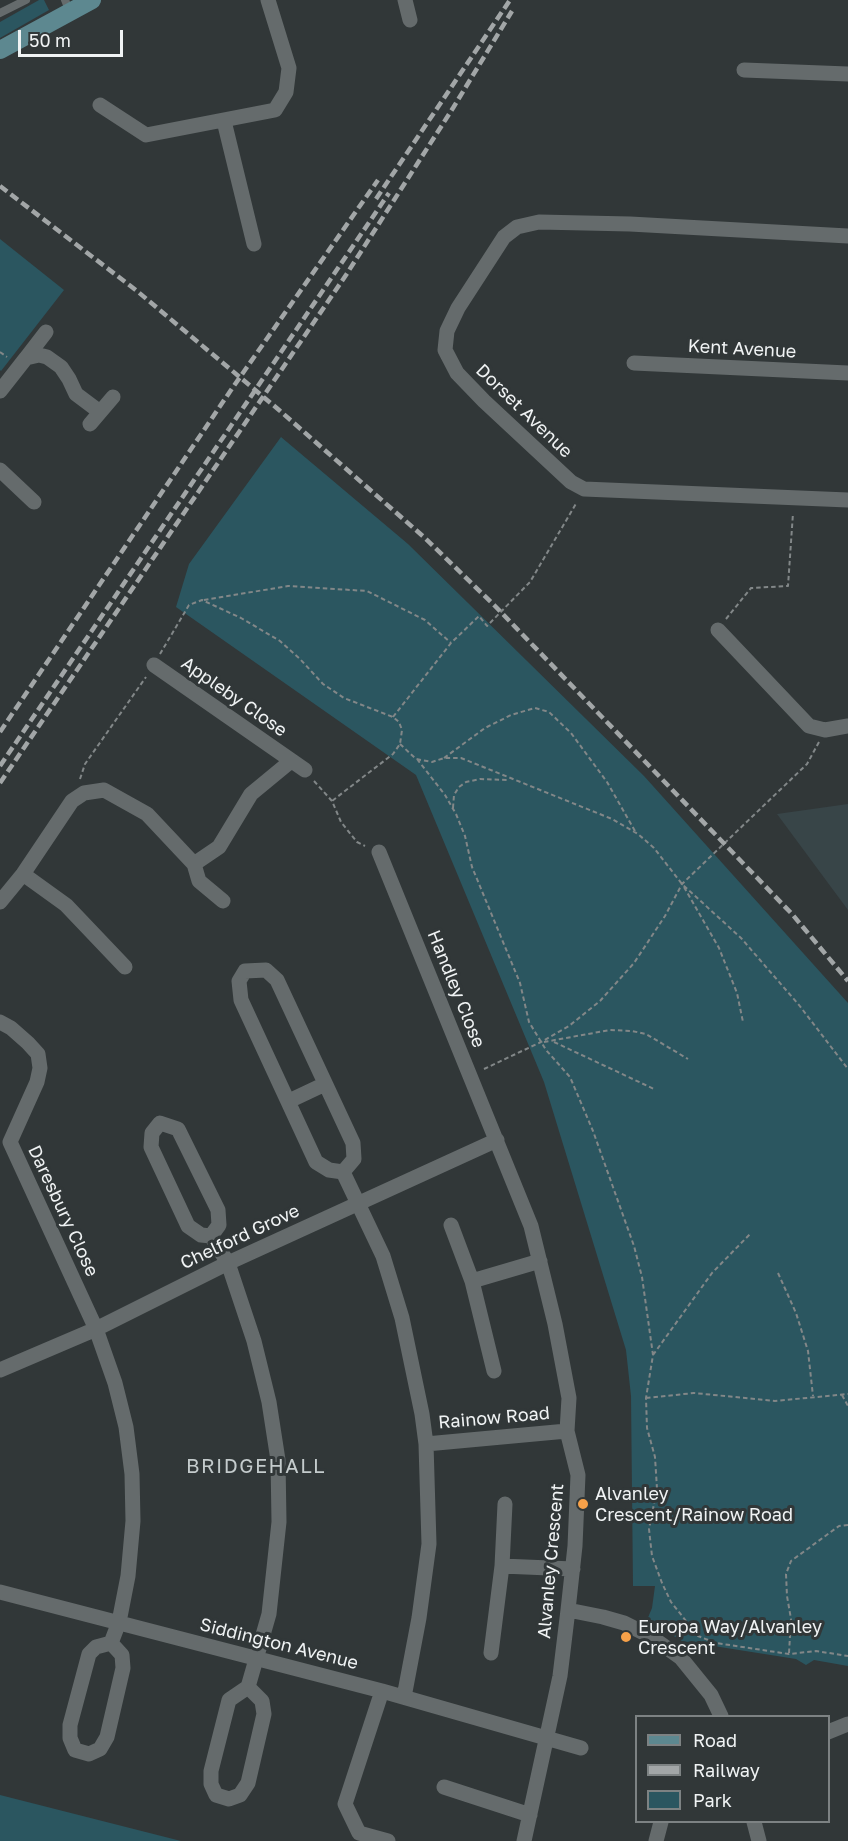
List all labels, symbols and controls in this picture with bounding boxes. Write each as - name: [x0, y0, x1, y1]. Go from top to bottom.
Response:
- scale bar: [21, 18, 126, 56]
- text: 50 m: [29, 29, 71, 51]
- street label: Kent Avenue: [687, 335, 797, 363]
- street label: Dorset Avenue: [471, 360, 577, 462]
- street label: Appleby Close: [177, 653, 291, 741]
- street label: Handley Close: [423, 927, 489, 1051]
- street label: Daresbury Close: [23, 1142, 103, 1280]
- street label: Chelford Grove: [177, 1200, 303, 1274]
- street label: Rainow Road: [437, 1402, 551, 1434]
- district label: BRIDGEHALL: [186, 1455, 326, 1479]
- street label: Alvanley Crescent: [533, 1483, 569, 1639]
- place label: Alvanley Crescent/Rainow Road: [595, 1483, 793, 1526]
- marker: Alvanley Crescent/Rainow Road: [576, 1497, 590, 1511]
- street label: Siddington Avenue: [198, 1614, 360, 1674]
- place label: Europa Way/Alvanley Crescent: [638, 1616, 822, 1658]
- marker: Europa Way/Alvanley Crescent: [619, 1630, 633, 1644]
- legend: [635, 1715, 830, 1823]
- text: Road: [693, 1729, 737, 1751]
- text: Railway: [693, 1759, 760, 1781]
- text: Park: [693, 1789, 732, 1811]

